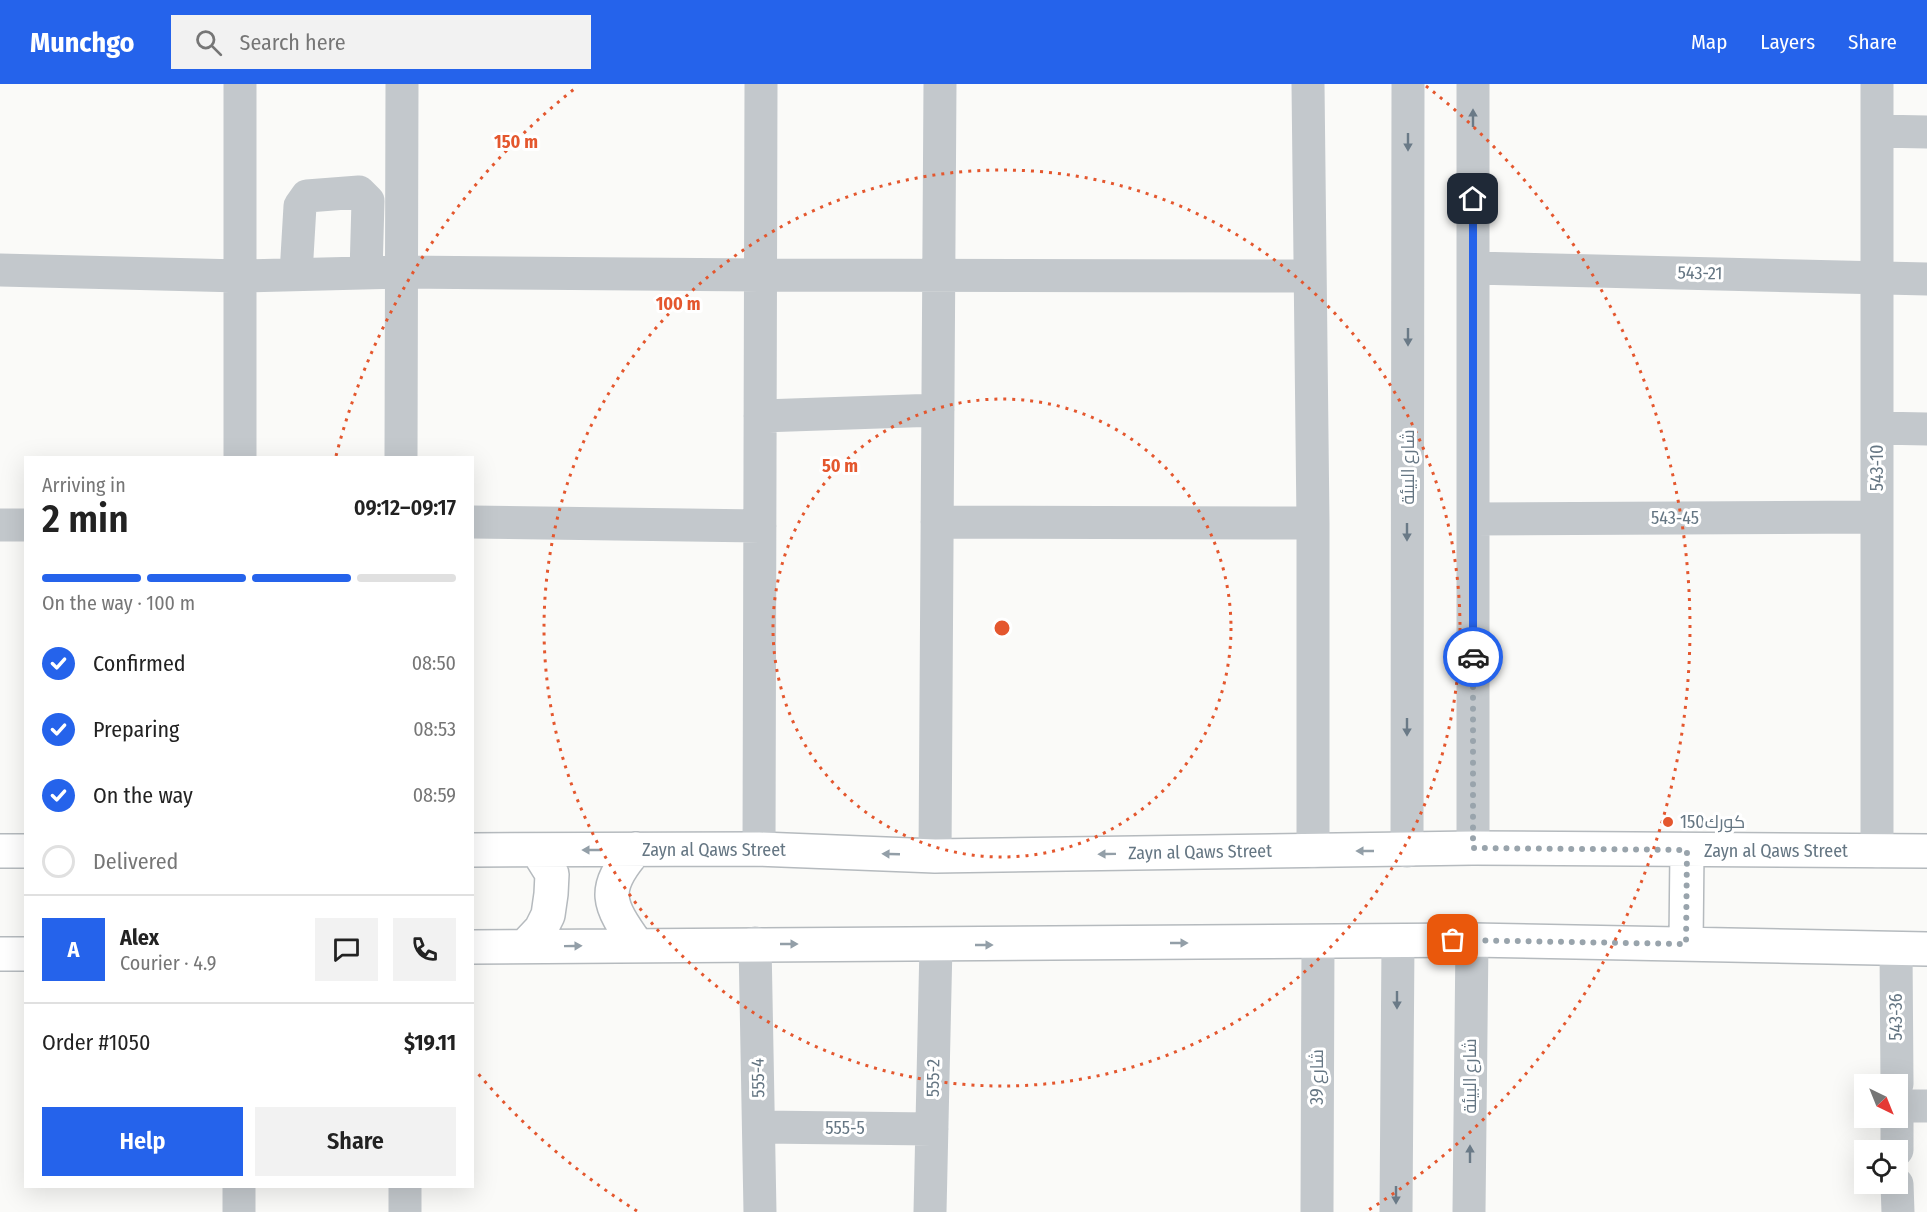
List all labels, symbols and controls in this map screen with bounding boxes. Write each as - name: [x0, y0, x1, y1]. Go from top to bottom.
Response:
- search box: [171, 15, 591, 69]
- text: Munchgo: [30, 26, 135, 59]
- icon: search: [192, 26, 225, 59]
- text: Search here: [240, 29, 346, 56]
- text: Map: [1691, 29, 1727, 55]
- text: Layers: [1760, 29, 1815, 55]
- text: Share: [1848, 29, 1897, 55]
- one-way arrow: [1468, 108, 1478, 127]
- text: 150 m: [494, 131, 538, 153]
- one-way arrow: [1403, 133, 1413, 152]
- pin: [1447, 173, 1498, 224]
- icon: home: [1456, 182, 1489, 215]
- street label: 543-21: [1677, 262, 1723, 284]
- text: 100 m: [656, 293, 700, 315]
- one-way arrow: [1403, 328, 1413, 347]
- street label: شارع البيئة: [1397, 429, 1420, 505]
- street label: 543-10: [1866, 445, 1888, 491]
- text: 50 m: [822, 455, 858, 477]
- text: Arriving in: [42, 473, 126, 497]
- text: 09:12–09:17: [354, 494, 456, 521]
- text: 2 min: [42, 496, 129, 542]
- street label: 543-45: [1651, 507, 1699, 529]
- one-way arrow: [1402, 523, 1412, 542]
- text: On the way · 100 m: [42, 591, 195, 615]
- centre of rings: [992, 618, 1012, 638]
- courier: [1443, 627, 1503, 687]
- icon: car: [1457, 641, 1490, 674]
- icon: check: [42, 647, 75, 680]
- text: Confirmed: [93, 650, 186, 677]
- text: 08:50: [412, 651, 456, 675]
- icon: check: [42, 713, 75, 746]
- text: Preparing: [93, 716, 179, 743]
- text: 08:53: [413, 717, 456, 741]
- one-way arrow: [1402, 718, 1412, 737]
- icon: check: [42, 779, 75, 812]
- text: On the way: [93, 782, 193, 809]
- text: 08:59: [413, 783, 456, 807]
- place label: كورك150: [1680, 811, 1745, 833]
- marker: كورك150: [1661, 815, 1675, 829]
- street label: Zayn al Qaws Street: [642, 839, 786, 861]
- street label: Zayn al Qaws Street: [1128, 840, 1272, 864]
- street label: Zayn al Qaws Street: [1704, 840, 1848, 862]
- one-way arrow: [581, 845, 600, 854]
- one-way arrow: [1355, 846, 1374, 856]
- text: Delivered: [93, 848, 178, 875]
- one-way arrow: [1097, 849, 1116, 859]
- one-way arrow: [881, 850, 900, 859]
- pin: [1427, 914, 1478, 965]
- button: chat: [315, 918, 378, 981]
- button: phone: [393, 918, 456, 981]
- icon: bag: [1436, 923, 1469, 956]
- text: Alex: [120, 924, 159, 951]
- text: A: [68, 936, 79, 963]
- one-way arrow: [1169, 938, 1188, 948]
- one-way arrow: [779, 939, 798, 949]
- one-way arrow: [974, 940, 993, 949]
- one-way arrow: [563, 941, 582, 951]
- text: Courier · 4.9: [120, 951, 216, 975]
- one-way arrow: [1392, 991, 1402, 1010]
- street label: 543-36: [1885, 993, 1907, 1041]
- text: Order #1050: [42, 1029, 150, 1056]
- text: $19.11: [404, 1029, 456, 1056]
- street label: شارع البيئة: [1459, 1038, 1482, 1114]
- street label: شارع 39: [1306, 1049, 1329, 1105]
- street label: 555-4: [747, 1058, 769, 1098]
- street label: 555-2: [922, 1059, 944, 1097]
- north arrow: [1854, 1074, 1908, 1128]
- map controls: [1854, 1074, 1908, 1194]
- button: Help: [42, 1107, 243, 1176]
- button: Share: [255, 1107, 456, 1176]
- street label: 555-5: [825, 1117, 865, 1139]
- button: locate: [1854, 1140, 1908, 1194]
- one-way arrow: [1465, 1144, 1475, 1163]
- one-way arrow: [1391, 1186, 1401, 1205]

